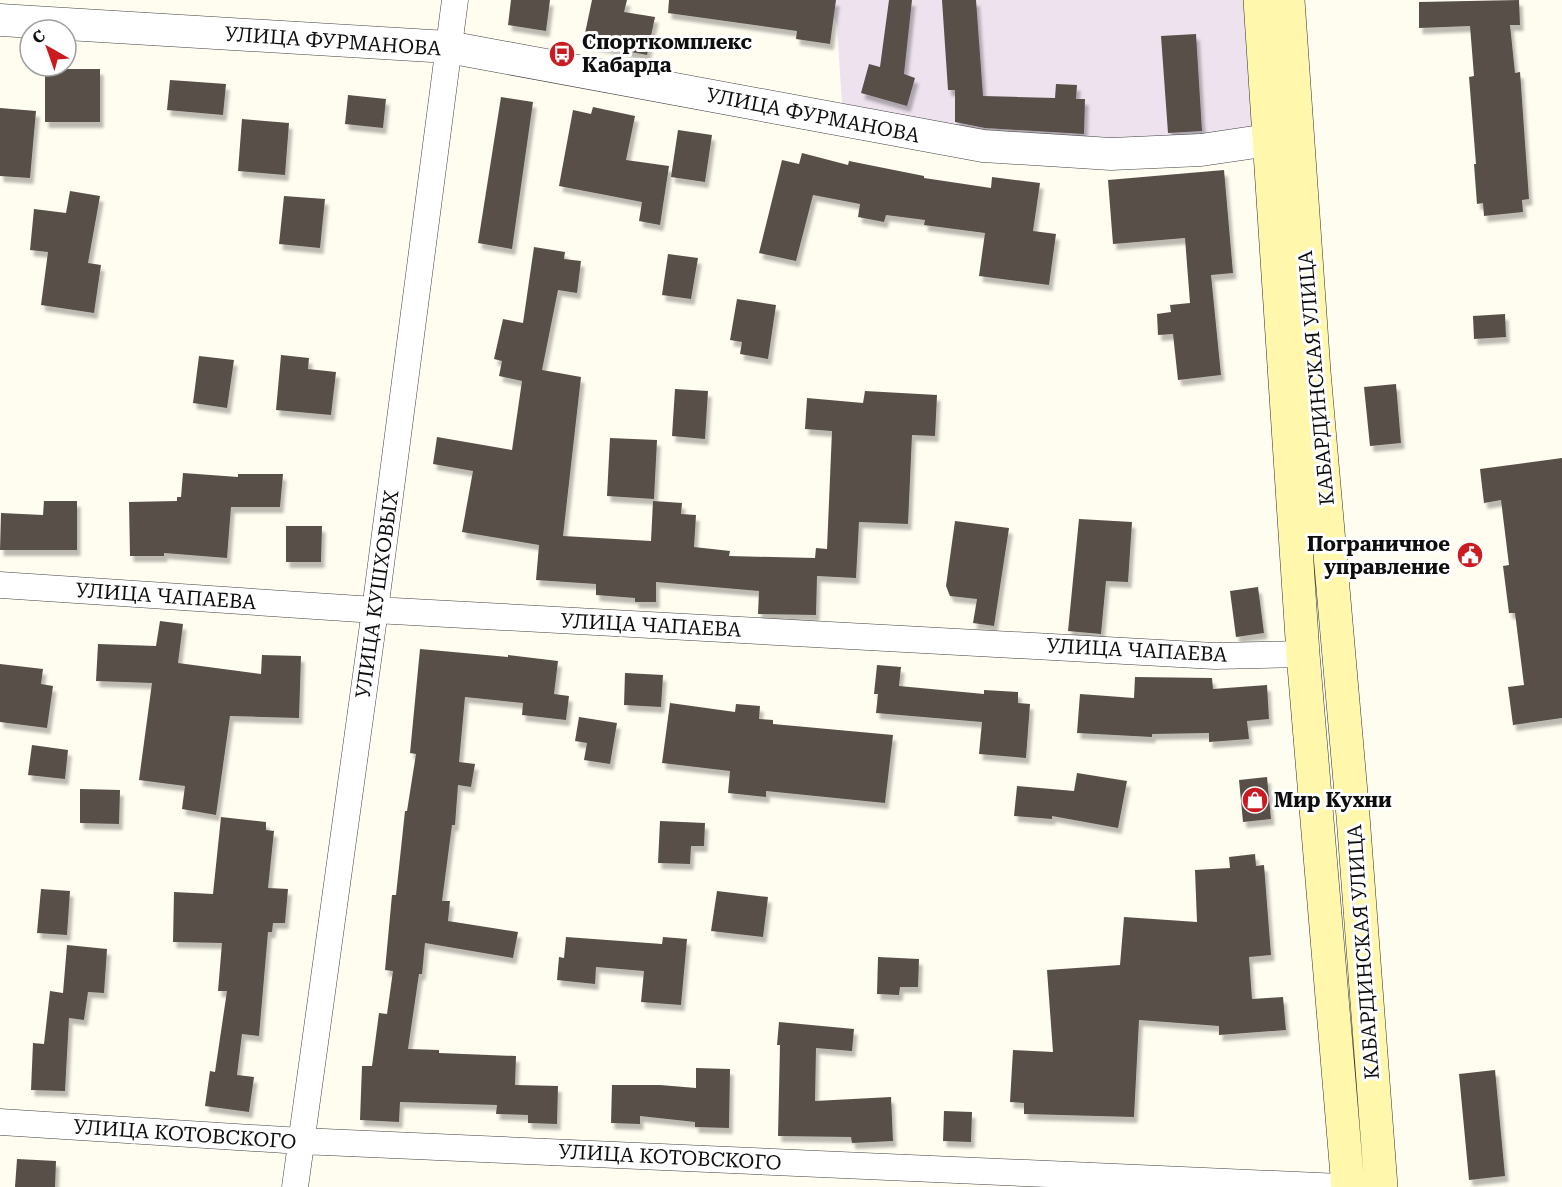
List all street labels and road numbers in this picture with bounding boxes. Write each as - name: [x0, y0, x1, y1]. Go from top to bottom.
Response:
- street label: УЛИЦА ФУРМАНОВА: [224, 21, 442, 61]
- street label: УЛИЦА ФУРМАНОВА: [704, 83, 922, 147]
- street label: КАБАРДИНСКАЯ УЛИЦА: [1293, 250, 1339, 506]
- street label: УЛИЦА КУШХОВЫХ: [351, 488, 404, 700]
- street label: УЛИЦА ЧАПАЕВА: [75, 578, 257, 614]
- street label: УЛИЦА ЧАПАЕВА: [560, 608, 742, 642]
- street label: УЛИЦА ЧАПАЕВА: [1046, 633, 1228, 667]
- street label: КАБАРДИНСКАЯ УЛИЦА: [1342, 824, 1384, 1080]
- street label: УЛИЦА КОТОВСКОГО: [73, 1114, 297, 1154]
- street label: УЛИЦА КОТОВСКОГО: [558, 1139, 782, 1175]

